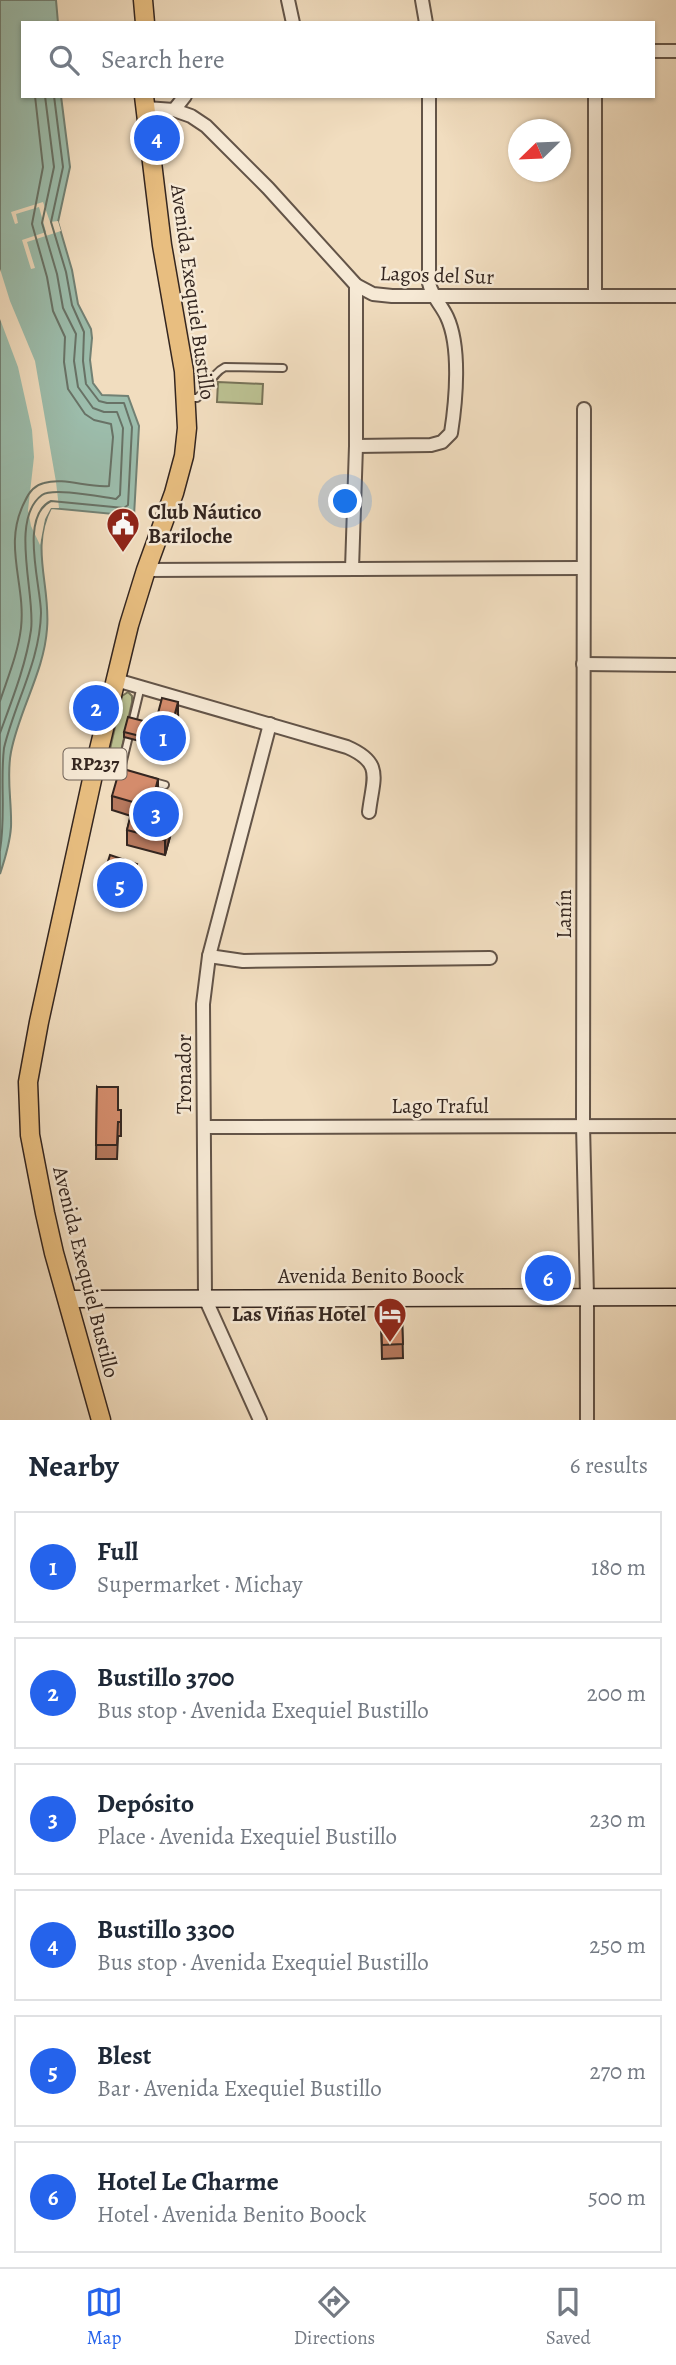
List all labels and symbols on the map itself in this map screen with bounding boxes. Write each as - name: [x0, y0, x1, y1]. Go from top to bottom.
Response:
- pin: 4: [134, 112, 180, 164]
- north arrow: [508, 119, 571, 182]
- street label: Avenida Exequiel Bustillo: [164, 182, 222, 401]
- street label: Lagos del Sur: [379, 259, 495, 291]
- your location: [328, 484, 362, 518]
- place label: Club Náutico Bariloche: [148, 498, 262, 550]
- public building icon: Club Náutico Bariloche: [104, 505, 142, 554]
- pin: 2: [73, 682, 119, 734]
- pin: 1: [140, 712, 186, 764]
- road number: RP237: [64, 748, 126, 779]
- pin: 3: [133, 788, 179, 840]
- pin: 5: [97, 859, 143, 911]
- street label: Lanín: [550, 889, 578, 939]
- street label: Tronador: [170, 1034, 198, 1114]
- street label: Lago Traful: [391, 1092, 489, 1120]
- street label: Avenida Exequiel Bustillo: [46, 1162, 126, 1381]
- pin: 6: [525, 1252, 571, 1304]
- street label: Avenida Benito Boock: [277, 1262, 465, 1290]
- hotel icon: Las Viñas Hotel: [371, 1295, 409, 1344]
- place label: Las Viñas Hotel: [232, 1300, 366, 1328]

